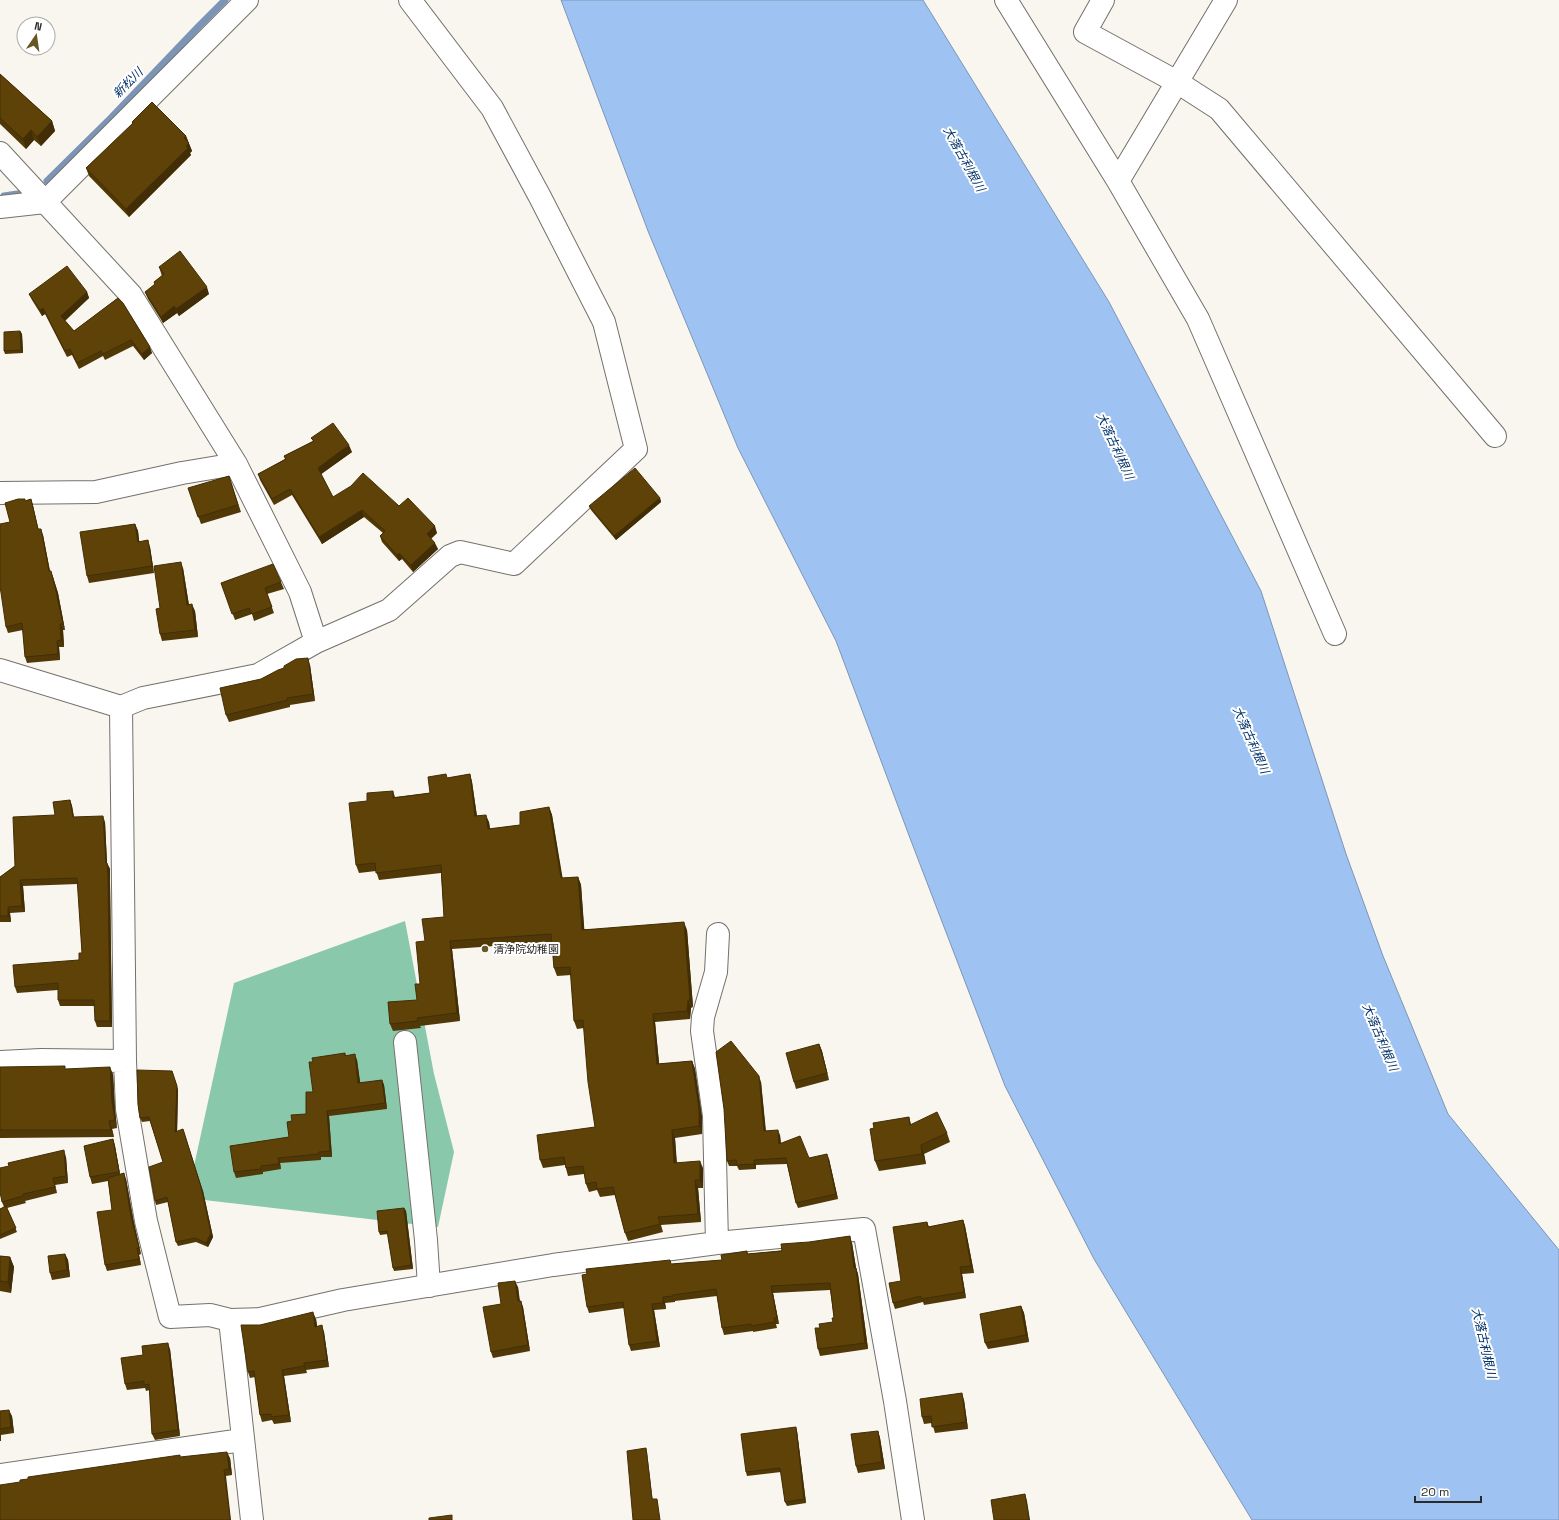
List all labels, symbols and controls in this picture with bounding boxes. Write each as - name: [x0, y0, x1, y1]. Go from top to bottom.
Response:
- north arrow: [16, 16, 56, 56]
- text: N: [33, 19, 43, 34]
- water label: 新松川: [110, 63, 148, 101]
- water label: 大落古利根川: [940, 124, 989, 196]
- water label: 大落古利根川: [1093, 410, 1138, 484]
- water label: 大落古利根川: [1229, 704, 1274, 778]
- place label: 清浄院幼稚園: [493, 942, 559, 956]
- marker: 清浄院幼稚園: [480, 944, 490, 954]
- water label: 大落古利根川: [1359, 1001, 1402, 1075]
- water label: 大落古利根川: [1468, 1306, 1500, 1382]
- scale bar: [1415, 1478, 1481, 1504]
- text: 20 m: [1421, 1484, 1449, 1500]

